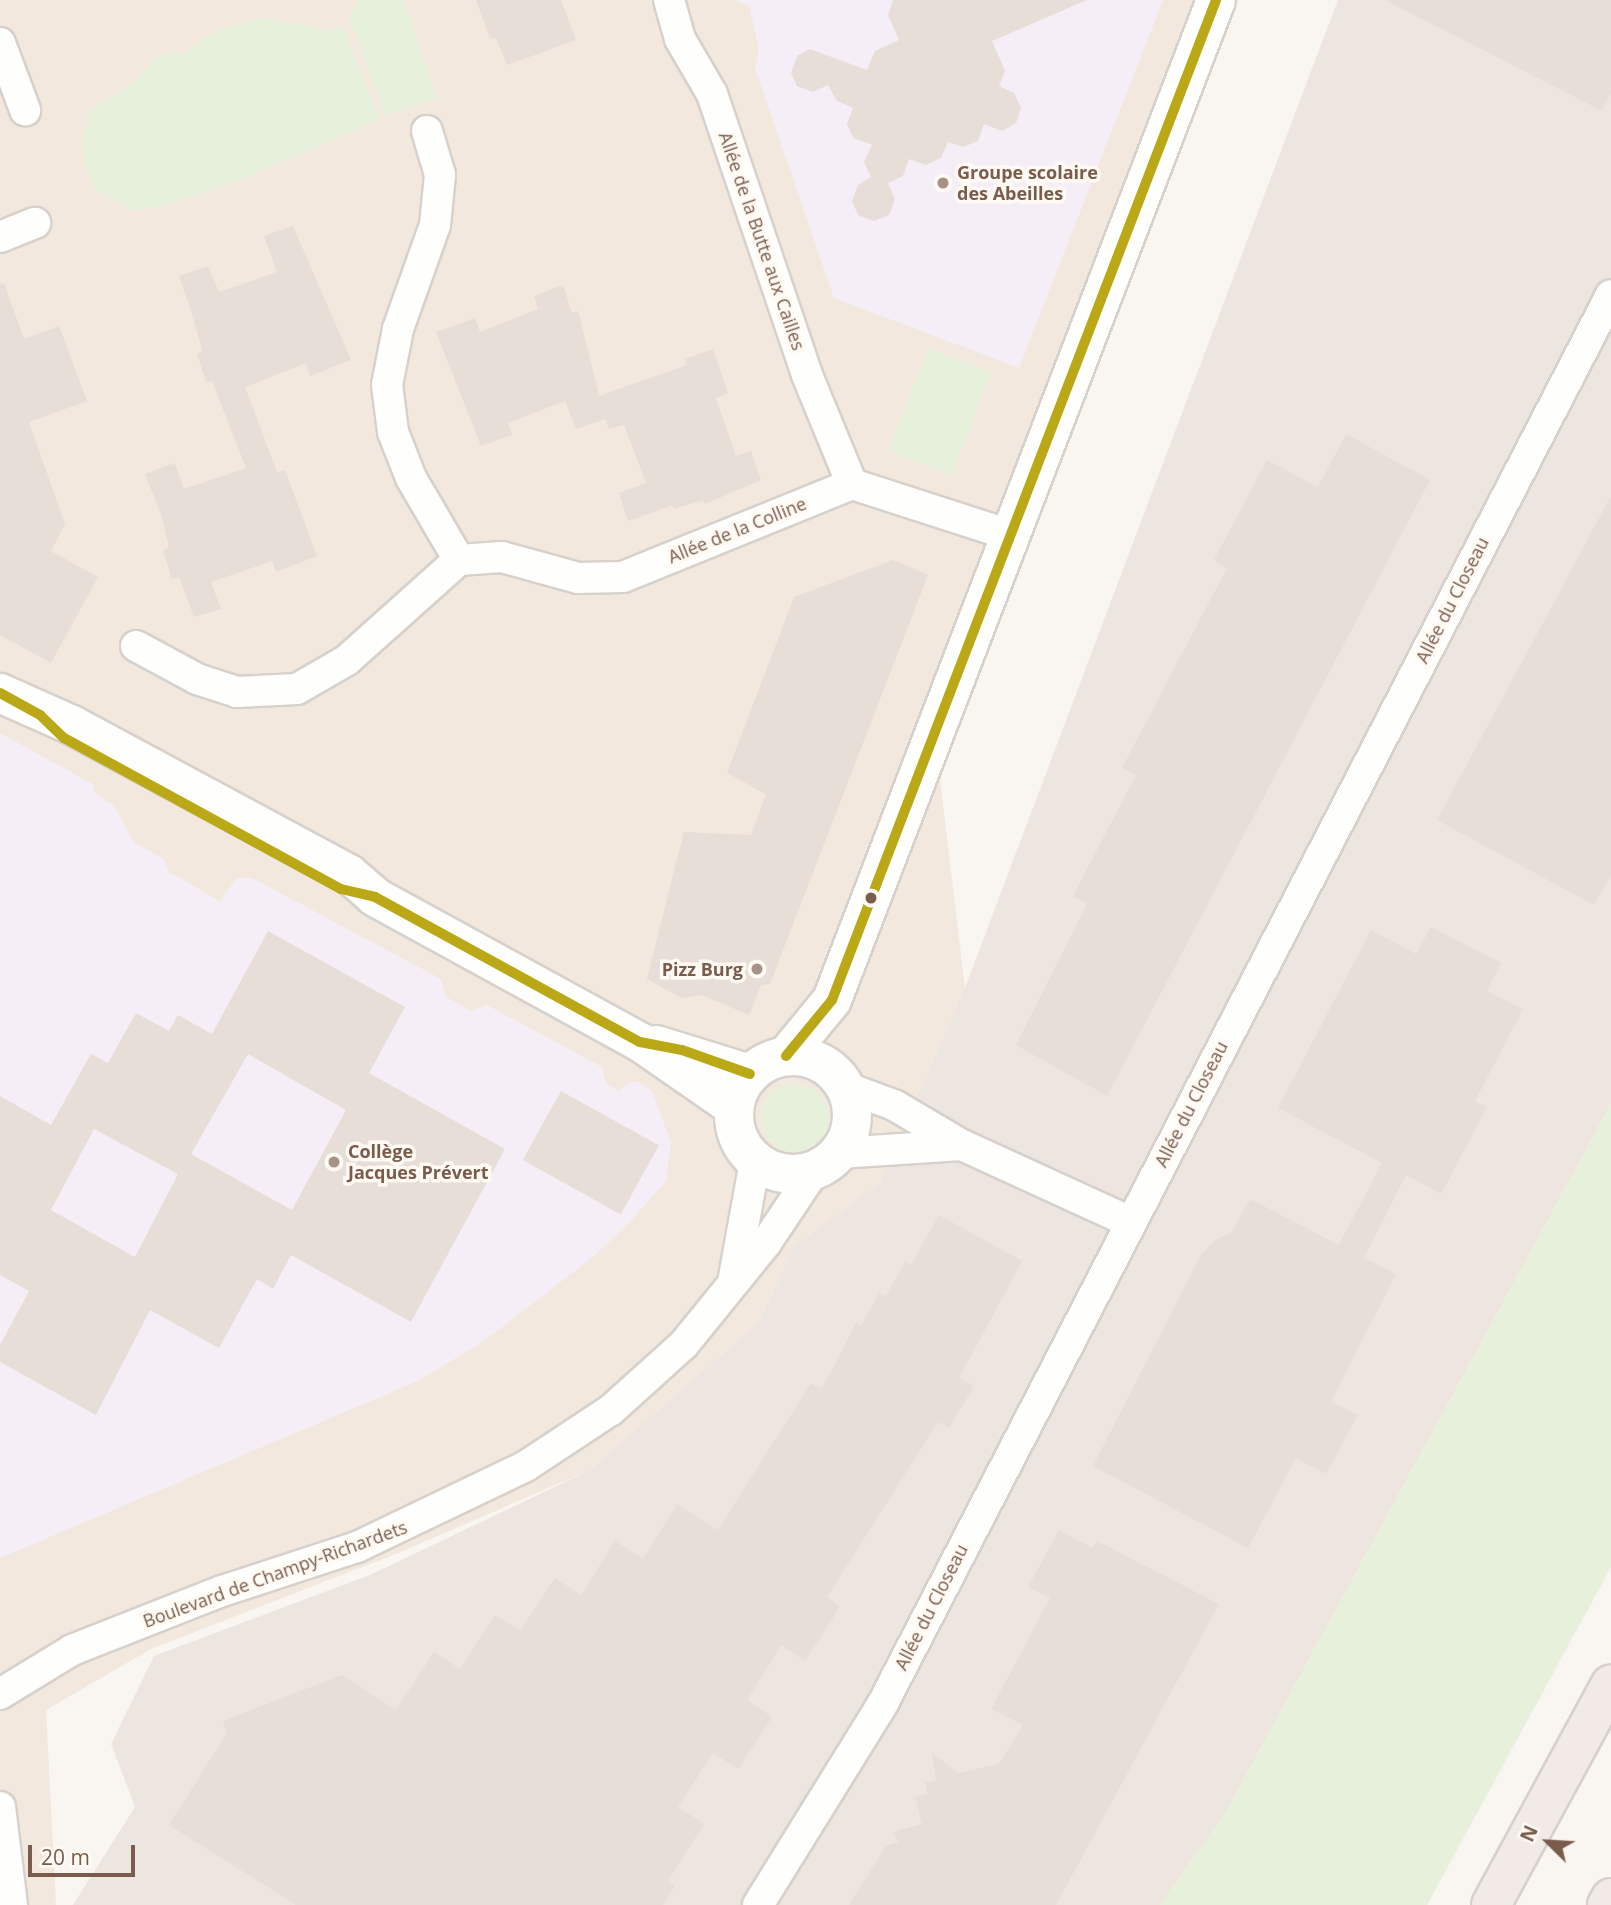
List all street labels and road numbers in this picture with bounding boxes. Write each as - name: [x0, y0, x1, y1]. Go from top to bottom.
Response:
- street label: Allée de la Butte aux Cailles: [714, 129, 810, 353]
- street label: Allée de la Colline: [665, 492, 809, 568]
- street label: Allée du Closeau: [1411, 533, 1493, 667]
- street label: Allée du Closeau: [1150, 1037, 1232, 1171]
- street label: Boulevard de Champy-Richardets: [140, 1516, 410, 1632]
- street label: Allée du Closeau: [890, 1540, 972, 1674]

